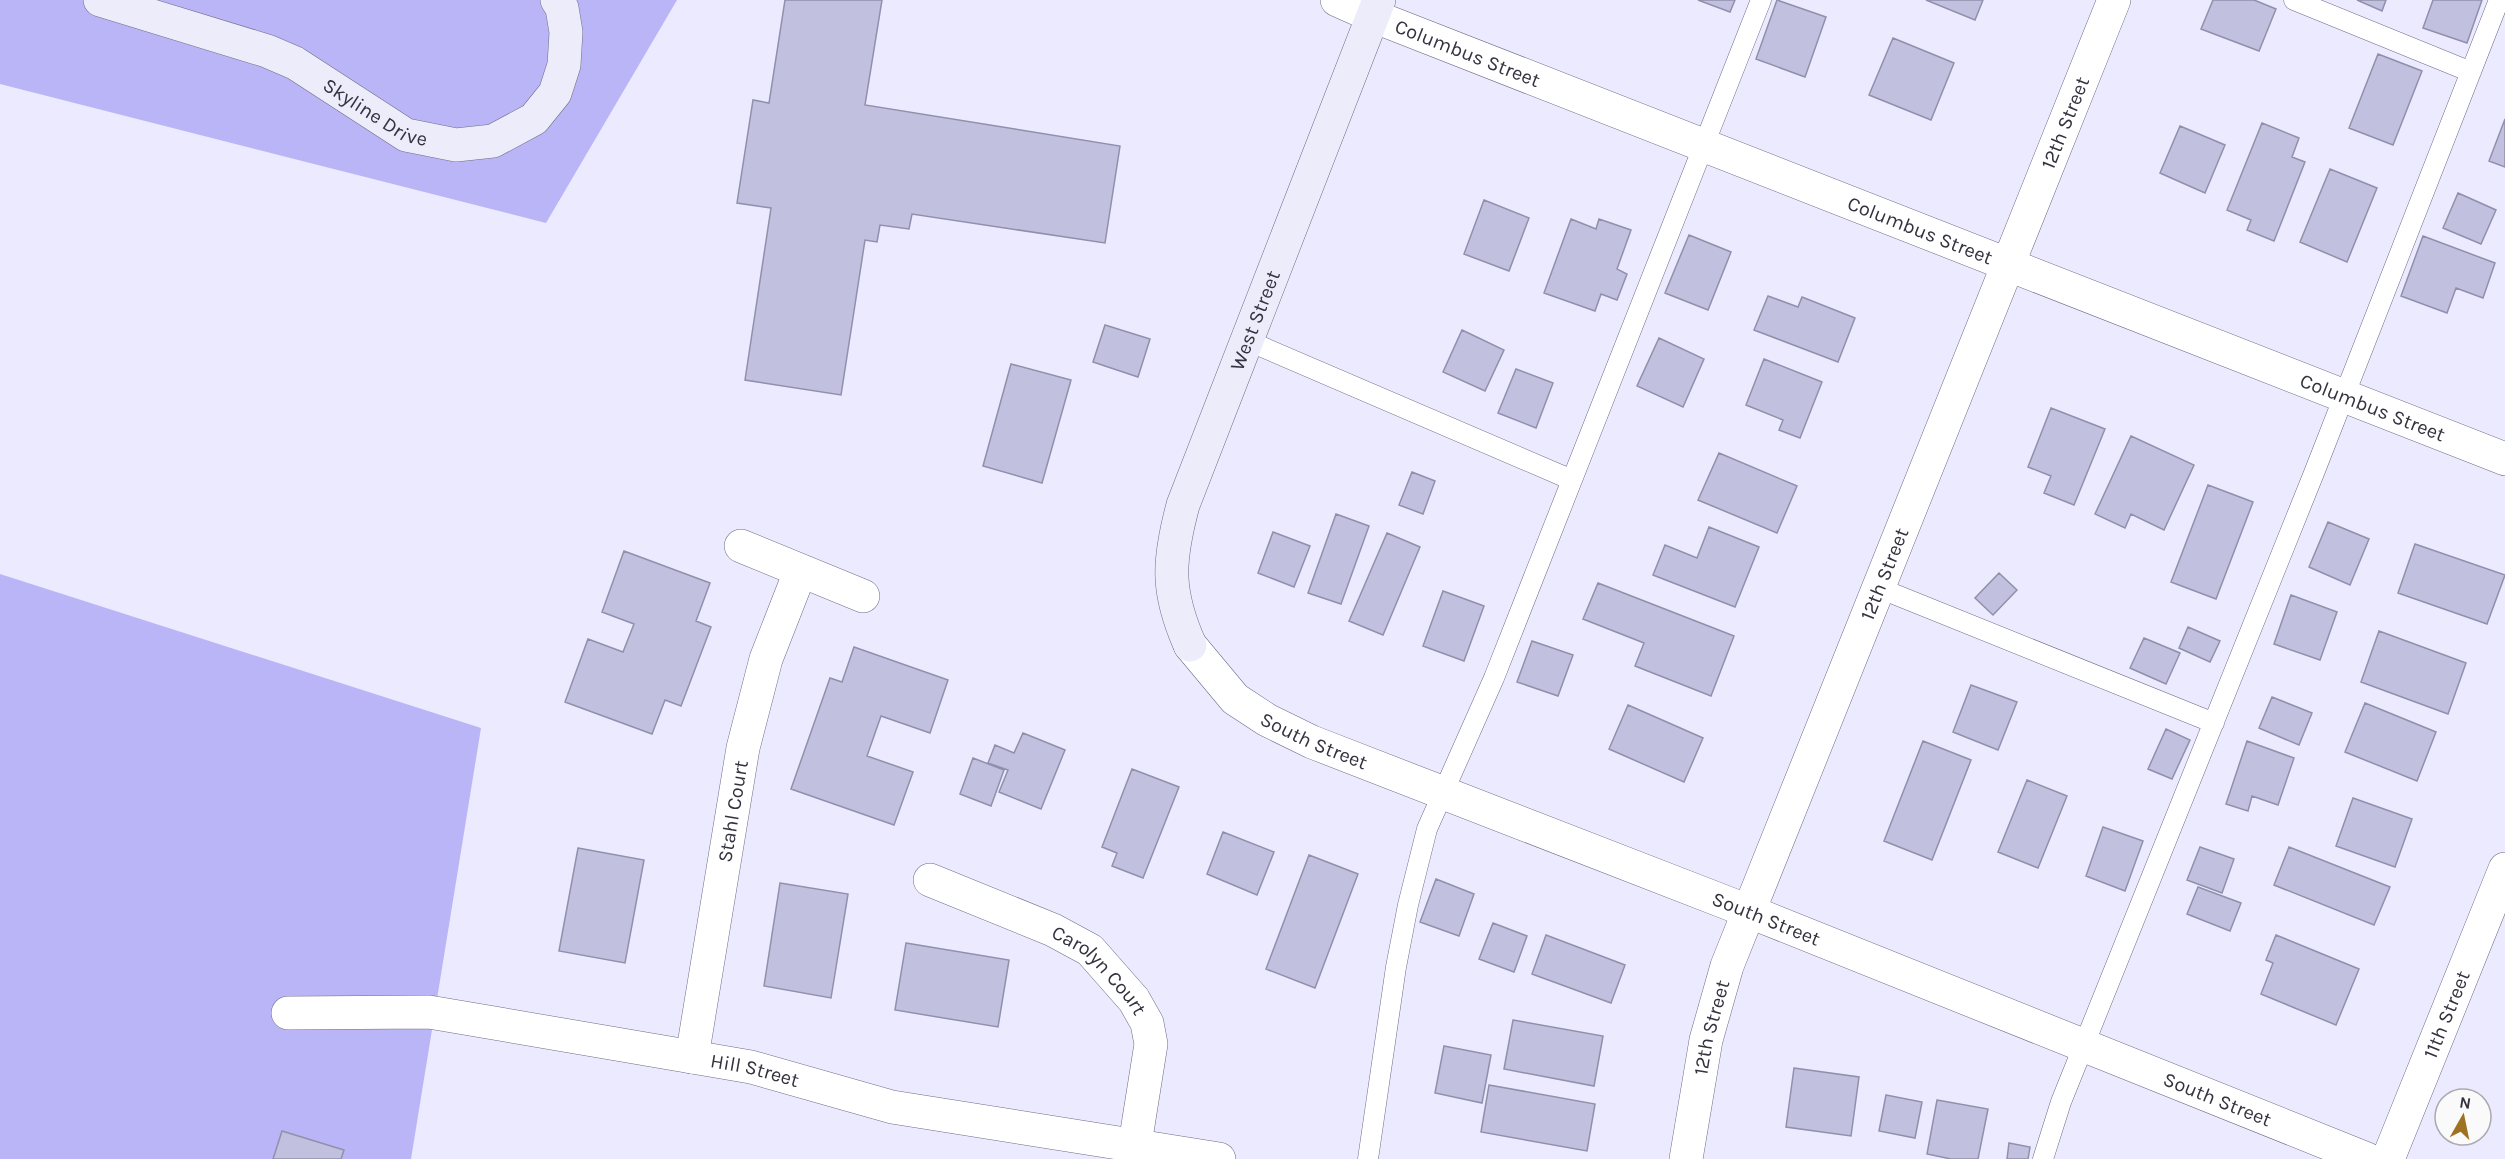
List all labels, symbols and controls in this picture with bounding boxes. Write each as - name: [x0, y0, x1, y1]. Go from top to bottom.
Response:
- street label: Columbus Street: [1392, 15, 1544, 92]
- street label: Skyline Drive: [319, 73, 429, 151]
- street label: 12th Street: [2036, 73, 2094, 172]
- street label: Columbus Street: [1844, 192, 1996, 270]
- street label: West Street: [1225, 267, 1285, 374]
- street label: Columbus Street: [2297, 369, 2449, 447]
- street label: 12th Street: [1856, 524, 1914, 624]
- street label: South Street: [1257, 708, 1371, 775]
- street label: Stahl Court: [713, 758, 753, 864]
- street label: South Street: [1709, 887, 1824, 951]
- street label: Carolyn Court: [1048, 921, 1151, 1020]
- street label: 11th Street: [2419, 967, 2475, 1062]
- street label: 12th Street: [1689, 977, 1735, 1077]
- street label: Hill Street: [709, 1049, 802, 1092]
- street label: South Street: [2160, 1068, 2275, 1132]
- north arrow: [2433, 1087, 2493, 1147]
- text: N: [2458, 1092, 2472, 1113]

